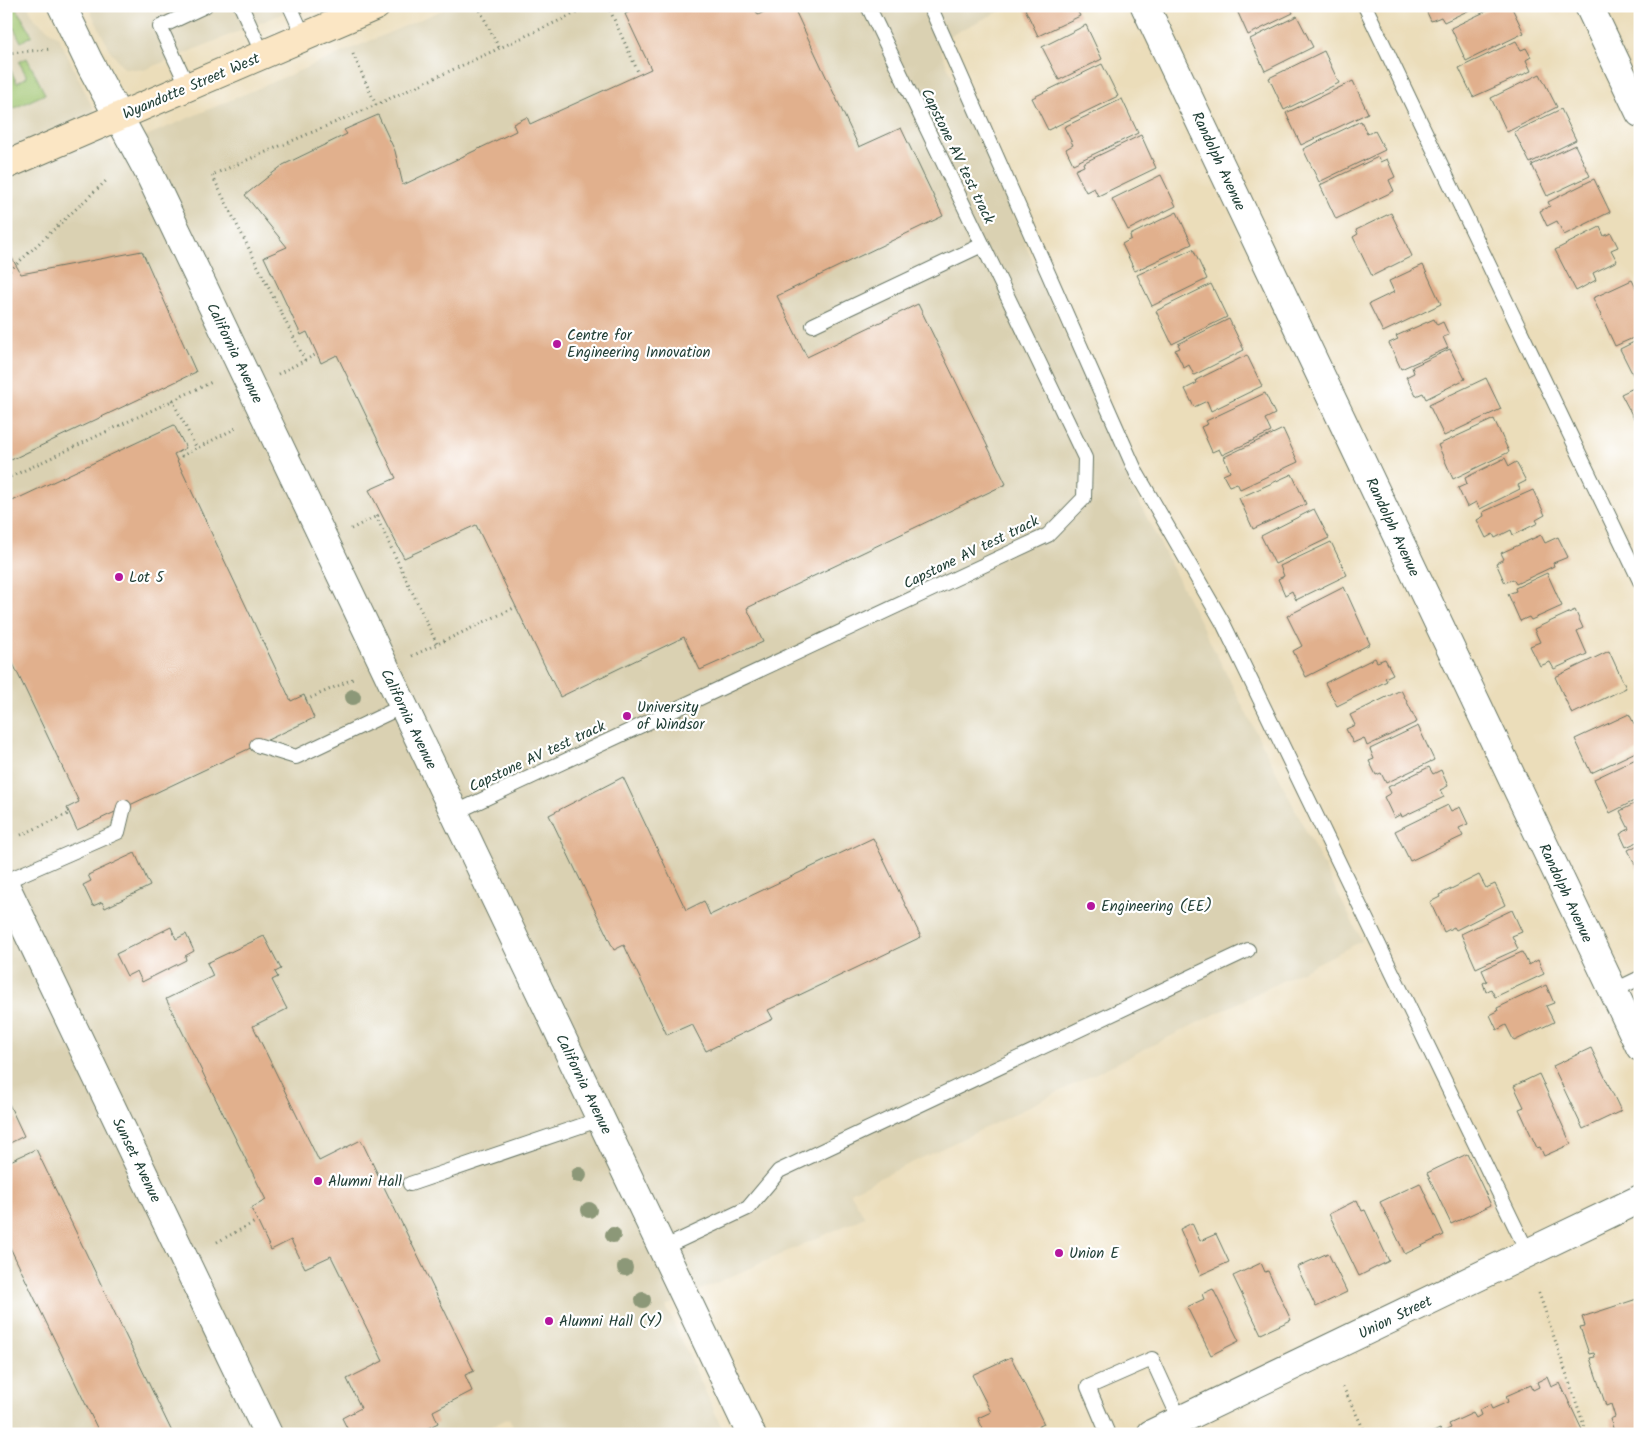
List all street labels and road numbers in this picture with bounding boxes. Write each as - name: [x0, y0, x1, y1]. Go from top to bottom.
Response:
- street label: Wyandotte Street West: [119, 47, 264, 127]
- street label: Capstone AV test track: [914, 85, 1001, 229]
- street label: Randolph Avenue: [1185, 108, 1252, 215]
- street label: California Avenue: [199, 299, 269, 408]
- street label: Randolph Avenue: [1359, 474, 1426, 581]
- street label: Capstone AV test track: [900, 509, 1044, 596]
- street label: California Avenue: [373, 665, 443, 774]
- street label: Capstone AV test track: [465, 714, 611, 799]
- street label: Randolph Avenue: [1532, 840, 1599, 947]
- street label: California Avenue: [548, 1030, 618, 1139]
- street label: Sunset Avenue: [105, 1114, 167, 1207]
- street label: Union Street: [1355, 1290, 1437, 1346]

